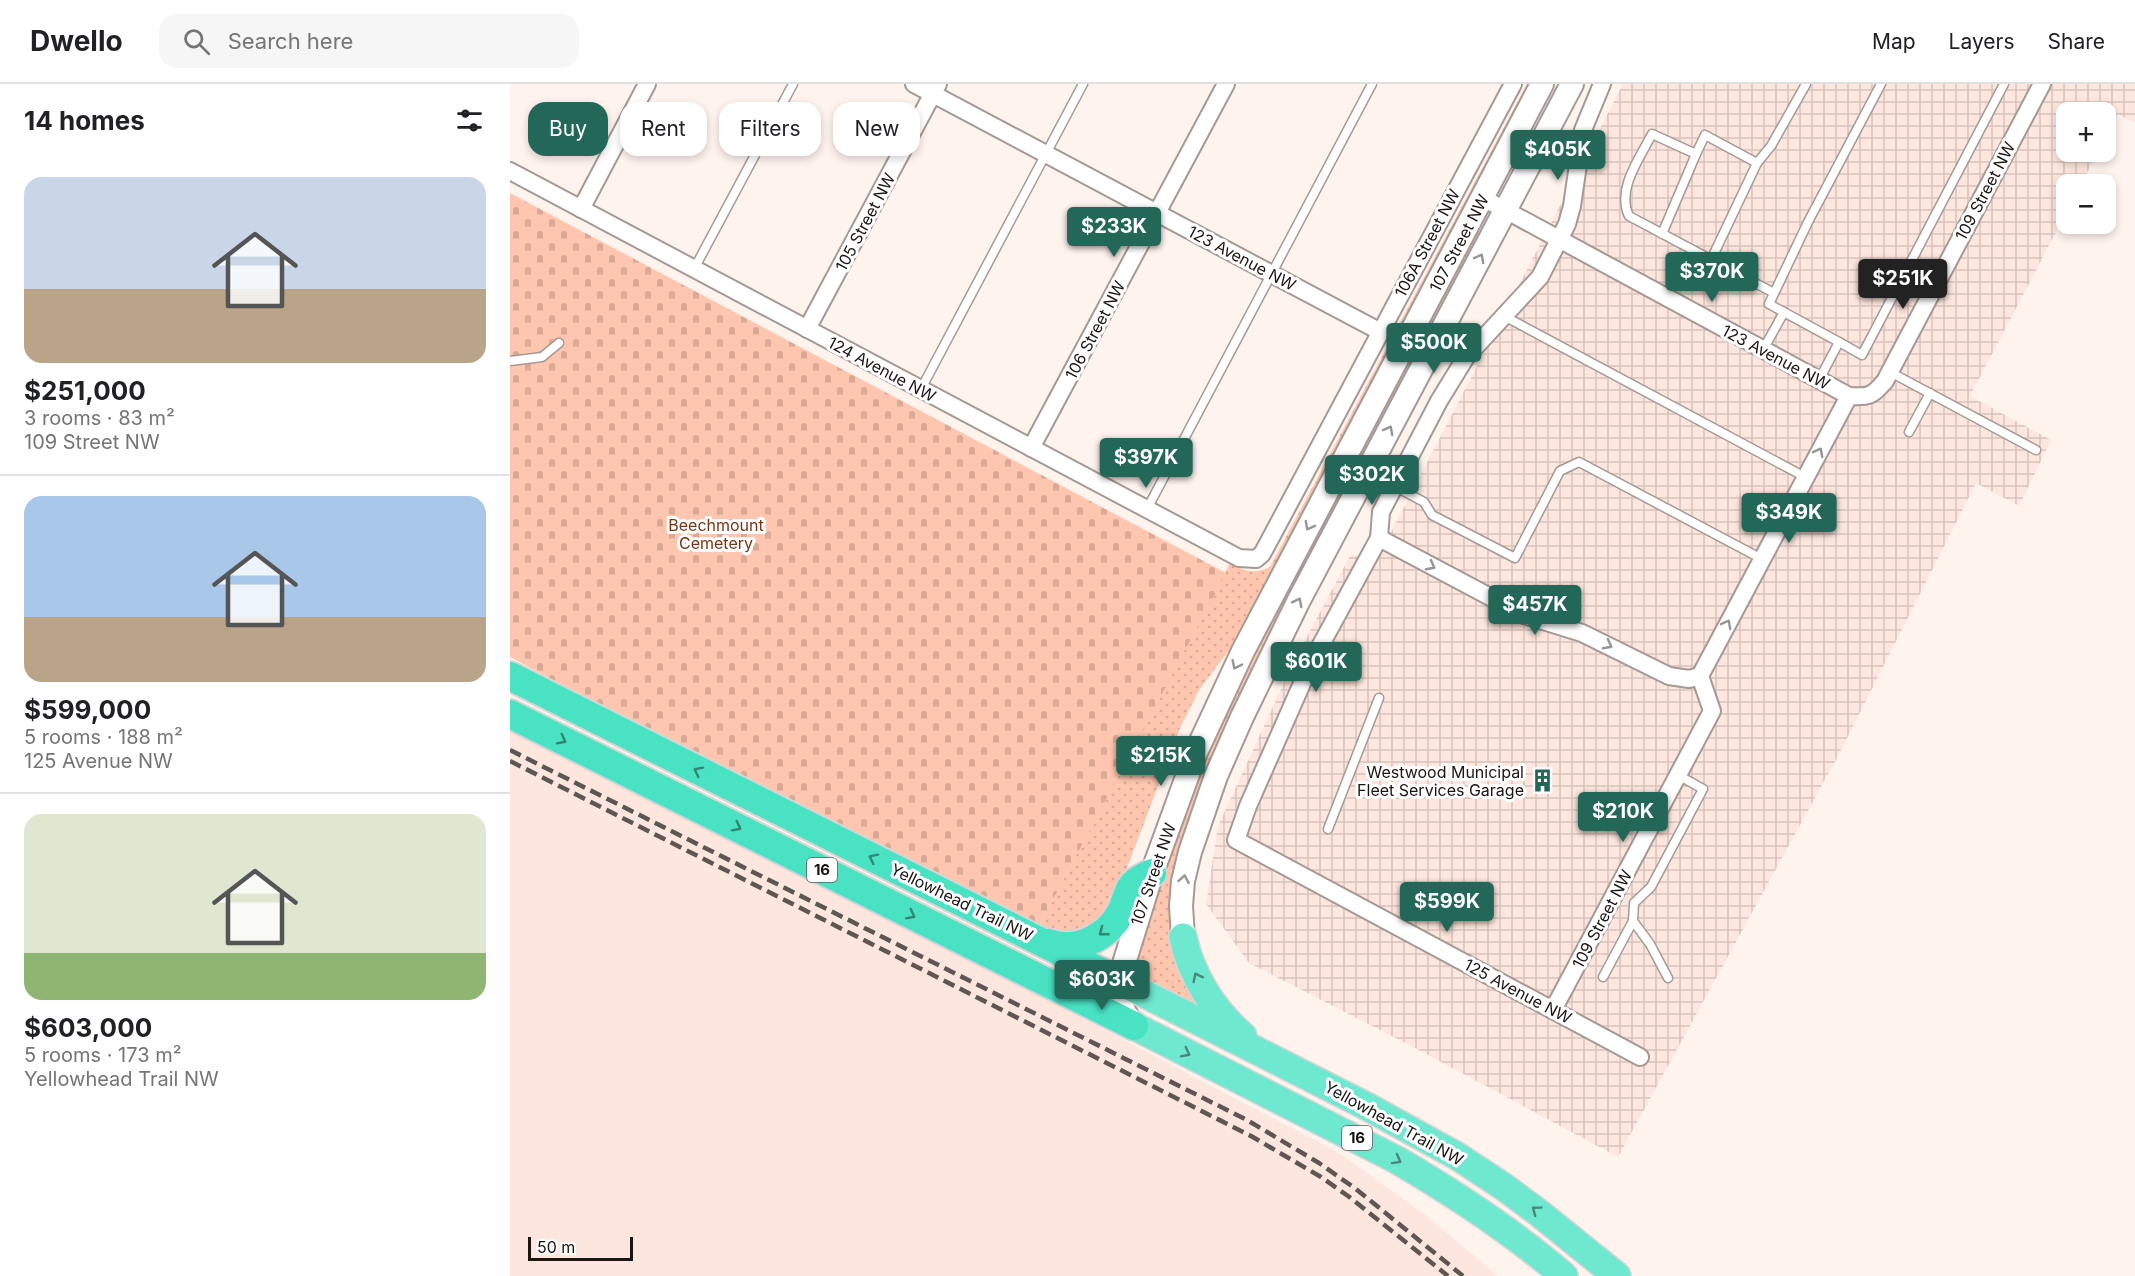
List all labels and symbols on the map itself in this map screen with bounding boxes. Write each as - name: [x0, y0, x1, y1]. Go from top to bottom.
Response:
- pin: $405K: [1516, 130, 1600, 181]
- street label: 109 Street NW: [1951, 138, 2019, 244]
- street label: 105 Street NW: [831, 169, 899, 275]
- street label: 106A Street NW: [1390, 185, 1464, 300]
- street label: 107 Street NW: [1425, 191, 1493, 295]
- pin: $233K: [1072, 207, 1156, 258]
- street label: 123 Avenue NW: [1185, 221, 1300, 295]
- pin: $370K: [1670, 252, 1754, 303]
- one-way arrow: [1473, 253, 1484, 264]
- pin: $251K: [1861, 259, 1945, 310]
- street label: 106 Street NW: [1061, 277, 1129, 383]
- street label: 123 Avenue NW: [1719, 320, 1834, 394]
- pin: $500K: [1392, 323, 1476, 374]
- street label: 124 Avenue NW: [825, 332, 940, 406]
- one-way arrow: [1382, 426, 1393, 436]
- pin: $397K: [1104, 438, 1188, 489]
- one-way arrow: [1812, 448, 1823, 458]
- pin: $302K: [1330, 455, 1414, 506]
- pin: $349K: [1747, 493, 1831, 544]
- park label: Beechmount Cemetery: [668, 515, 764, 553]
- one-way arrow: [1305, 519, 1316, 530]
- one-way arrow: [1424, 558, 1435, 570]
- pin: $457K: [1493, 585, 1577, 636]
- one-way arrow: [1291, 598, 1302, 609]
- one-way arrow: [1720, 620, 1731, 630]
- one-way arrow: [1602, 638, 1612, 649]
- pin: $601K: [1274, 642, 1358, 693]
- one-way arrow: [1231, 659, 1243, 670]
- one-way arrow: [556, 733, 567, 744]
- pin: $215K: [1119, 736, 1203, 787]
- place label: Westwood Municipal Fleet Services Garage: [1357, 762, 1524, 800]
- one-way arrow: [694, 766, 705, 778]
- building icon: Westwood Municipal Fleet Services Garage: [1529, 768, 1555, 794]
- pin: $210K: [1581, 792, 1665, 843]
- one-way arrow: [730, 820, 741, 832]
- street label: 107 Street NW: [1126, 820, 1180, 928]
- one-way arrow: [868, 854, 879, 865]
- road number: 16: [807, 858, 837, 882]
- street label: Yellowhead Trail NW: [888, 859, 1037, 945]
- street label: 109 Street NW: [1568, 866, 1636, 972]
- one-way arrow: [1177, 874, 1190, 884]
- pin: $599K: [1405, 882, 1489, 933]
- one-way arrow: [905, 907, 916, 919]
- one-way arrow: [1099, 924, 1110, 935]
- street label: 125 Avenue NW: [1461, 954, 1575, 1028]
- pin: $603K: [1060, 960, 1144, 1011]
- one-way arrow: [1193, 973, 1205, 984]
- one-way arrow: [1180, 1045, 1191, 1057]
- street label: Yellowhead Trail NW: [1321, 1076, 1467, 1170]
- road number: 16: [1342, 1126, 1372, 1150]
- one-way arrow: [1391, 1153, 1402, 1165]
- one-way arrow: [1531, 1206, 1542, 1217]
- scale bar: [528, 1234, 633, 1262]

